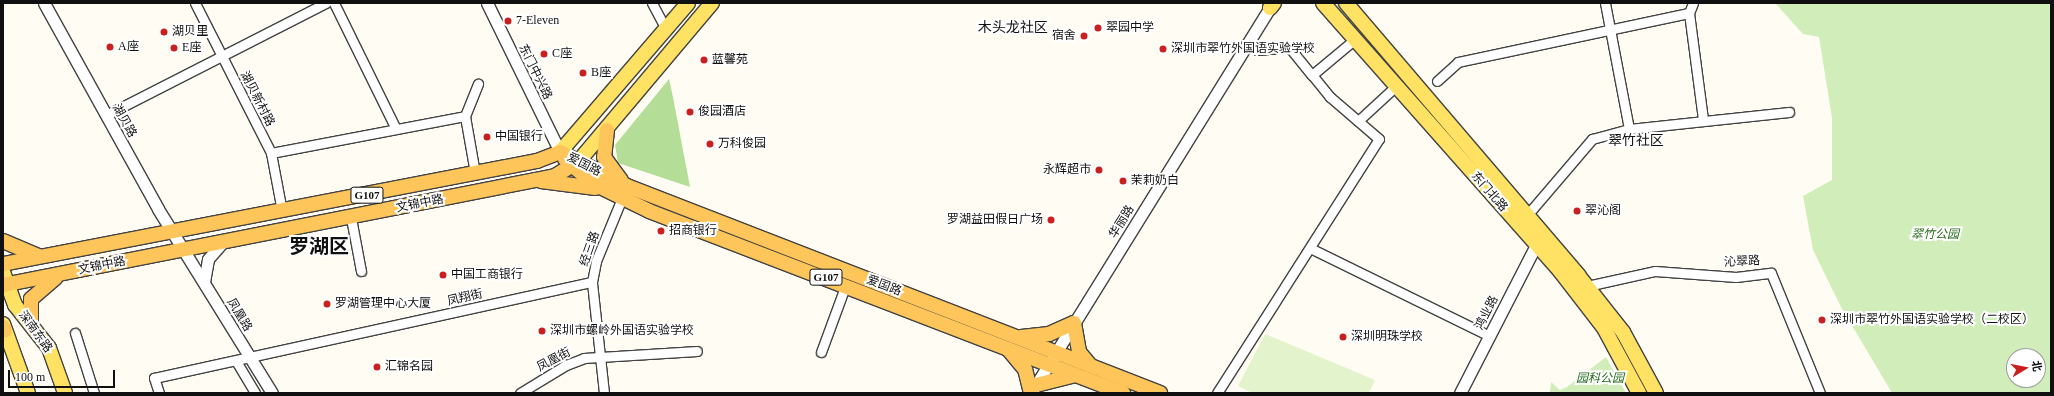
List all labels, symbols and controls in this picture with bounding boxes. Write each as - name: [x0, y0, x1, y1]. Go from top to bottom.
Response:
- place label: 7-Eleven: [516, 14, 559, 28]
- marker: 7-Eleven: [503, 16, 513, 26]
- district label: 木头龙社区: [978, 20, 1048, 36]
- place label: 翠园中学: [1106, 21, 1154, 35]
- marker: 翠园中学: [1093, 23, 1103, 33]
- place label: 湖贝里: [172, 25, 208, 39]
- marker: 湖贝里: [159, 27, 169, 37]
- place label: 宿舍: [1052, 29, 1076, 43]
- marker: 宿舍: [1079, 31, 1089, 41]
- place label: A座: [118, 40, 139, 54]
- place label: E座: [182, 41, 201, 55]
- marker: A座: [105, 42, 115, 52]
- street label: 东门中兴路: [515, 42, 555, 102]
- place label: 深圳市翠竹外国语实验学校: [1171, 42, 1315, 56]
- marker: E座: [169, 43, 179, 53]
- marker: 深圳市翠竹外国语实验学校: [1158, 44, 1168, 54]
- place label: C座: [552, 47, 572, 61]
- marker: C座: [539, 49, 549, 59]
- place label: 蓝馨苑: [712, 53, 748, 67]
- marker: 蓝馨苑: [699, 55, 709, 65]
- place label: B座: [591, 66, 611, 80]
- marker: B座: [578, 68, 588, 78]
- street label: 湖贝新村路: [237, 69, 277, 129]
- street label: 湖贝路: [109, 102, 139, 140]
- place label: 俊园酒店: [698, 105, 746, 119]
- marker: 俊园酒店: [685, 107, 695, 117]
- place label: 中国银行: [495, 130, 543, 144]
- marker: 中国银行: [482, 132, 492, 142]
- district label: 翠竹社区: [1608, 133, 1664, 149]
- place label: 万科俊园: [718, 137, 766, 151]
- marker: 万科俊园: [705, 139, 715, 149]
- street label: 爱国路: [565, 150, 603, 180]
- place label: 永辉超市: [1043, 163, 1091, 177]
- marker: 永辉超市: [1094, 165, 1104, 175]
- street label: 东门北路: [1468, 169, 1510, 215]
- place label: 茉莉奶白: [1131, 174, 1179, 188]
- marker: 茉莉奶白: [1118, 176, 1128, 186]
- road number: G107: [350, 186, 384, 204]
- street label: 文锦中路: [395, 192, 445, 216]
- street label: 华丽路: [1106, 203, 1138, 241]
- place label: 翠沁阁: [1585, 204, 1621, 218]
- marker: 翠沁阁: [1572, 206, 1582, 216]
- place label: 罗湖益田假日广场: [947, 213, 1043, 227]
- marker: 罗湖益田假日广场: [1046, 215, 1056, 225]
- place label: 招商银行: [669, 224, 717, 238]
- marker: 招商银行: [656, 226, 666, 236]
- park label: 翠竹公园: [1911, 228, 1959, 242]
- street label: 经三路: [577, 230, 603, 268]
- district label: 罗湖区: [289, 234, 349, 258]
- street label: 文锦中路: [77, 254, 127, 278]
- street label: 沁翠路: [1724, 254, 1760, 270]
- place label: 中国工商银行: [451, 268, 523, 282]
- road number: G107: [809, 268, 843, 286]
- marker: 中国工商银行: [438, 270, 448, 280]
- street label: 爱国路: [865, 273, 903, 299]
- street label: 凤翔街: [446, 287, 484, 309]
- street label: 鸿业路: [1472, 294, 1502, 332]
- street label: 凤凰路: [224, 296, 254, 334]
- place label: 罗湖管理中心大厦: [335, 297, 431, 311]
- marker: 罗湖管理中心大厦: [322, 299, 332, 309]
- street label: 深南东路: [15, 308, 55, 356]
- place label: 深圳市翠竹外国语实验学校（二校区）: [1830, 313, 2034, 327]
- marker: 深圳市翠竹外国语实验学校（二校区）: [1817, 315, 1827, 325]
- place label: 深圳市螺岭外国语实验学校: [550, 324, 694, 338]
- marker: 深圳市螺岭外国语实验学校: [537, 326, 547, 336]
- place label: 深圳明珠学校: [1351, 330, 1423, 344]
- marker: 深圳明珠学校: [1338, 332, 1348, 342]
- street label: 凤凰街: [535, 345, 573, 375]
- north arrow: [2006, 348, 2046, 388]
- place label: 汇锦名园: [385, 360, 433, 374]
- text: 北: [2030, 360, 2044, 373]
- scale bar: [10, 362, 117, 388]
- marker: 汇锦名园: [372, 362, 382, 372]
- text: 100 m: [15, 370, 45, 384]
- park label: 园科公园: [1576, 372, 1624, 386]

